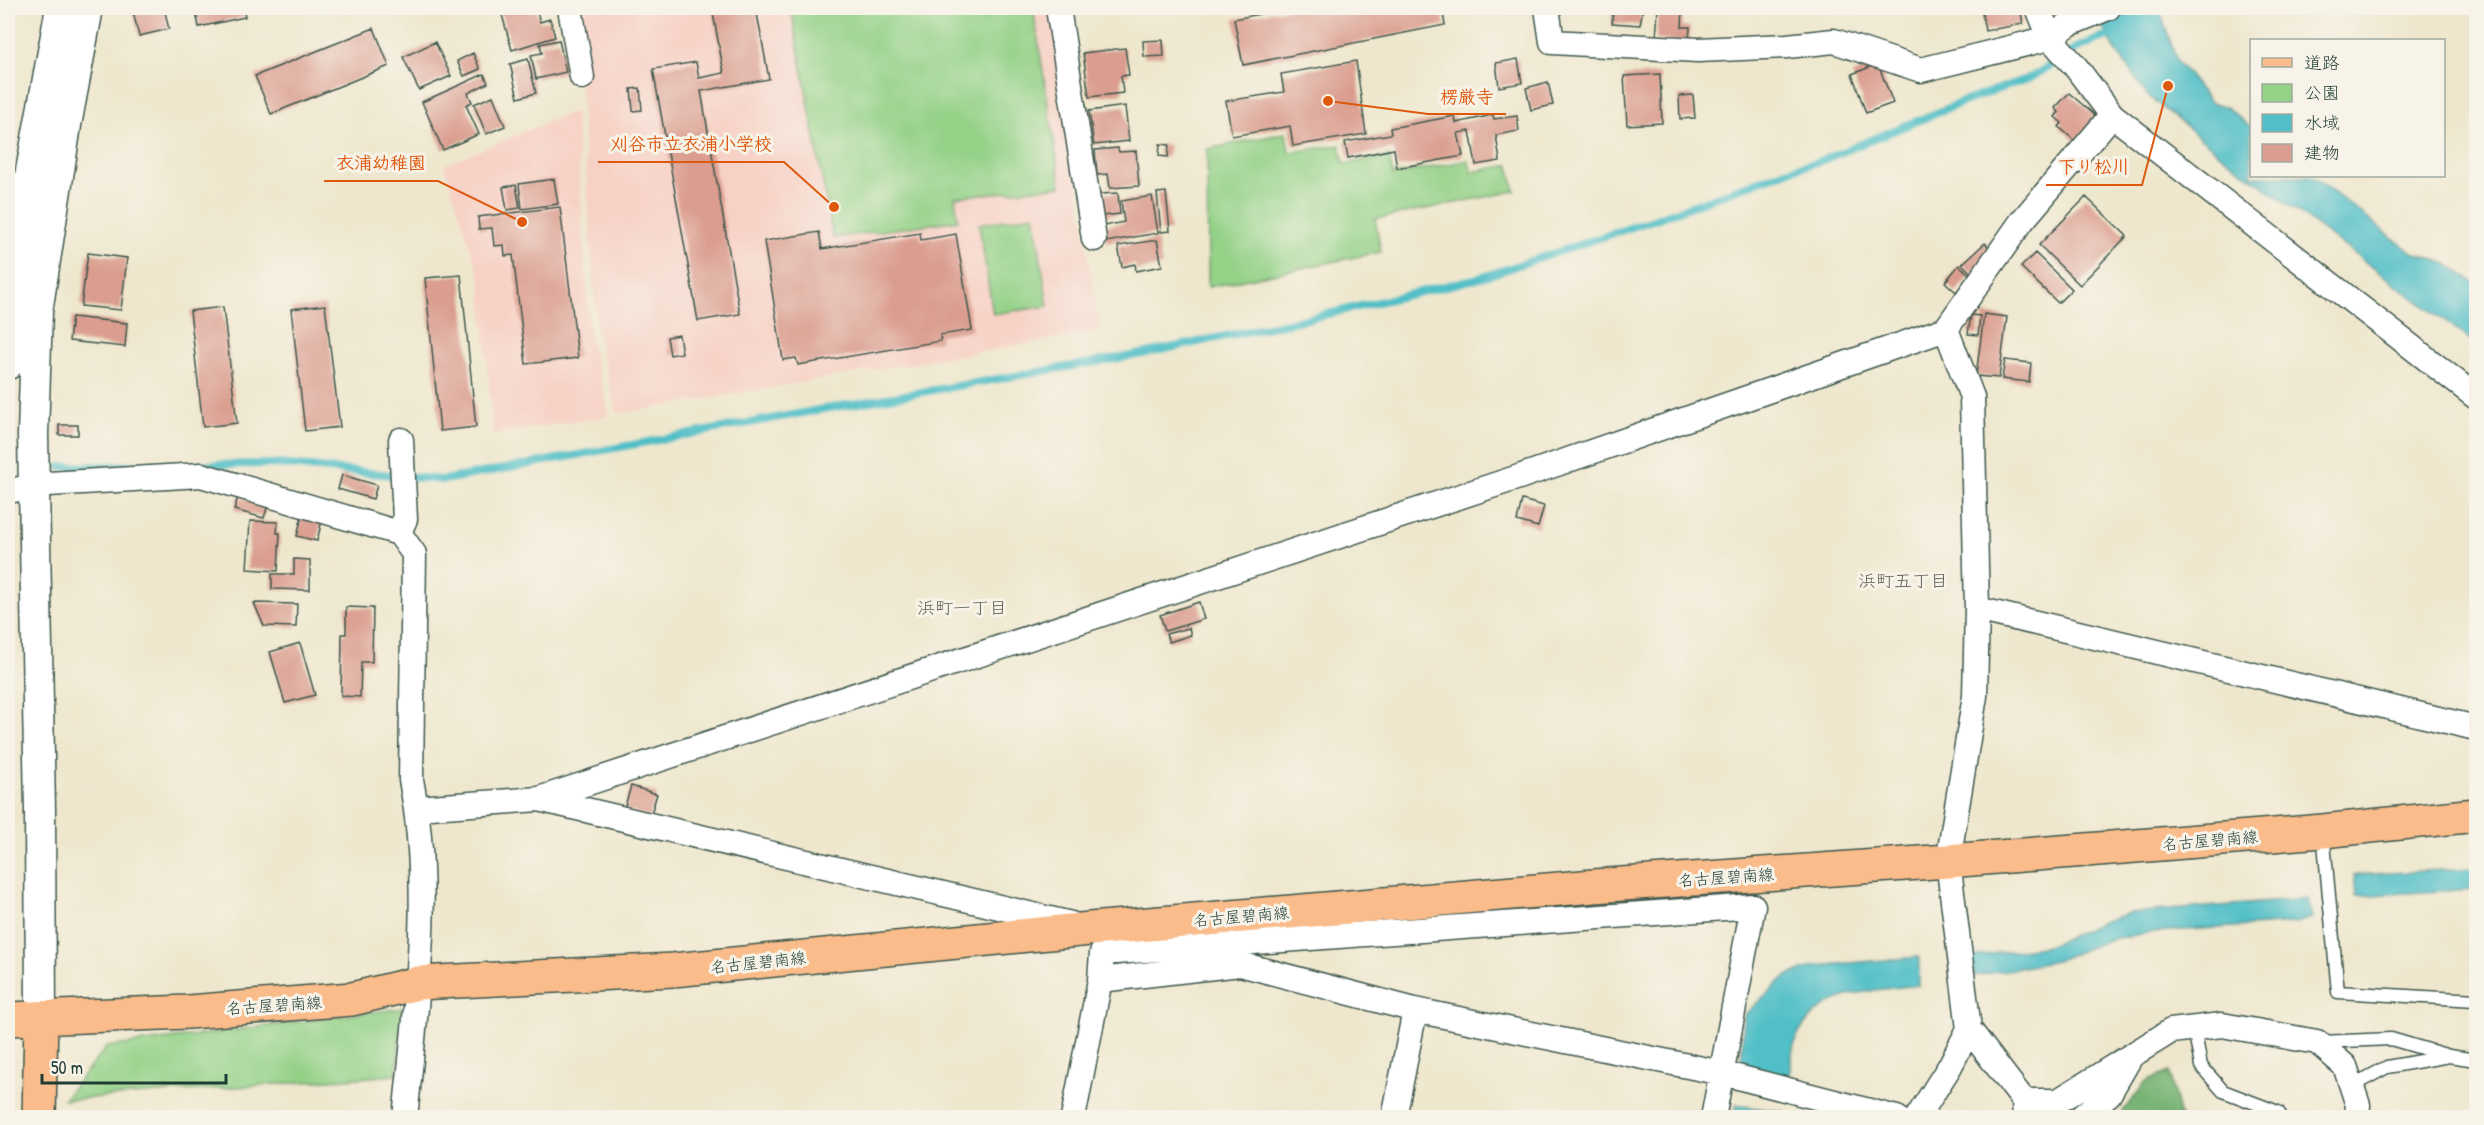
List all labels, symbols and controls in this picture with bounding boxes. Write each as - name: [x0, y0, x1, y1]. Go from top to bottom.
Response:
- legend: [2250, 39, 2445, 177]
- text: 道路: [2304, 50, 2340, 75]
- callout: 楞厳寺: [1428, 78, 1506, 114]
- text: 公園: [2304, 80, 2340, 105]
- text: 楞厳寺: [1440, 84, 1494, 109]
- text: 水域: [2304, 110, 2340, 135]
- callout: 刈谷市立衣浦小学校: [598, 126, 784, 162]
- text: 刈谷市立衣浦小学校: [610, 131, 772, 156]
- text: 建物: [2304, 140, 2340, 165]
- callout: 衣浦幼稚園: [324, 145, 438, 181]
- callout: 下り松川: [2046, 149, 2142, 185]
- text: 衣浦幼稚園: [336, 150, 426, 175]
- text: 下り松川: [2058, 154, 2130, 179]
- district label: 浜町五丁目: [1858, 568, 1948, 593]
- district label: 浜町一丁目: [917, 595, 1007, 620]
- street label: 名古屋碧南線: [2161, 825, 2259, 855]
- street label: 名古屋碧南線: [1677, 863, 1775, 891]
- street label: 名古屋碧南線: [1192, 901, 1290, 931]
- street label: 名古屋碧南線: [709, 946, 807, 978]
- street label: 名古屋碧南線: [225, 991, 323, 1019]
- scale bar: [42, 1047, 226, 1085]
- text: 50 m: [51, 1055, 83, 1080]

